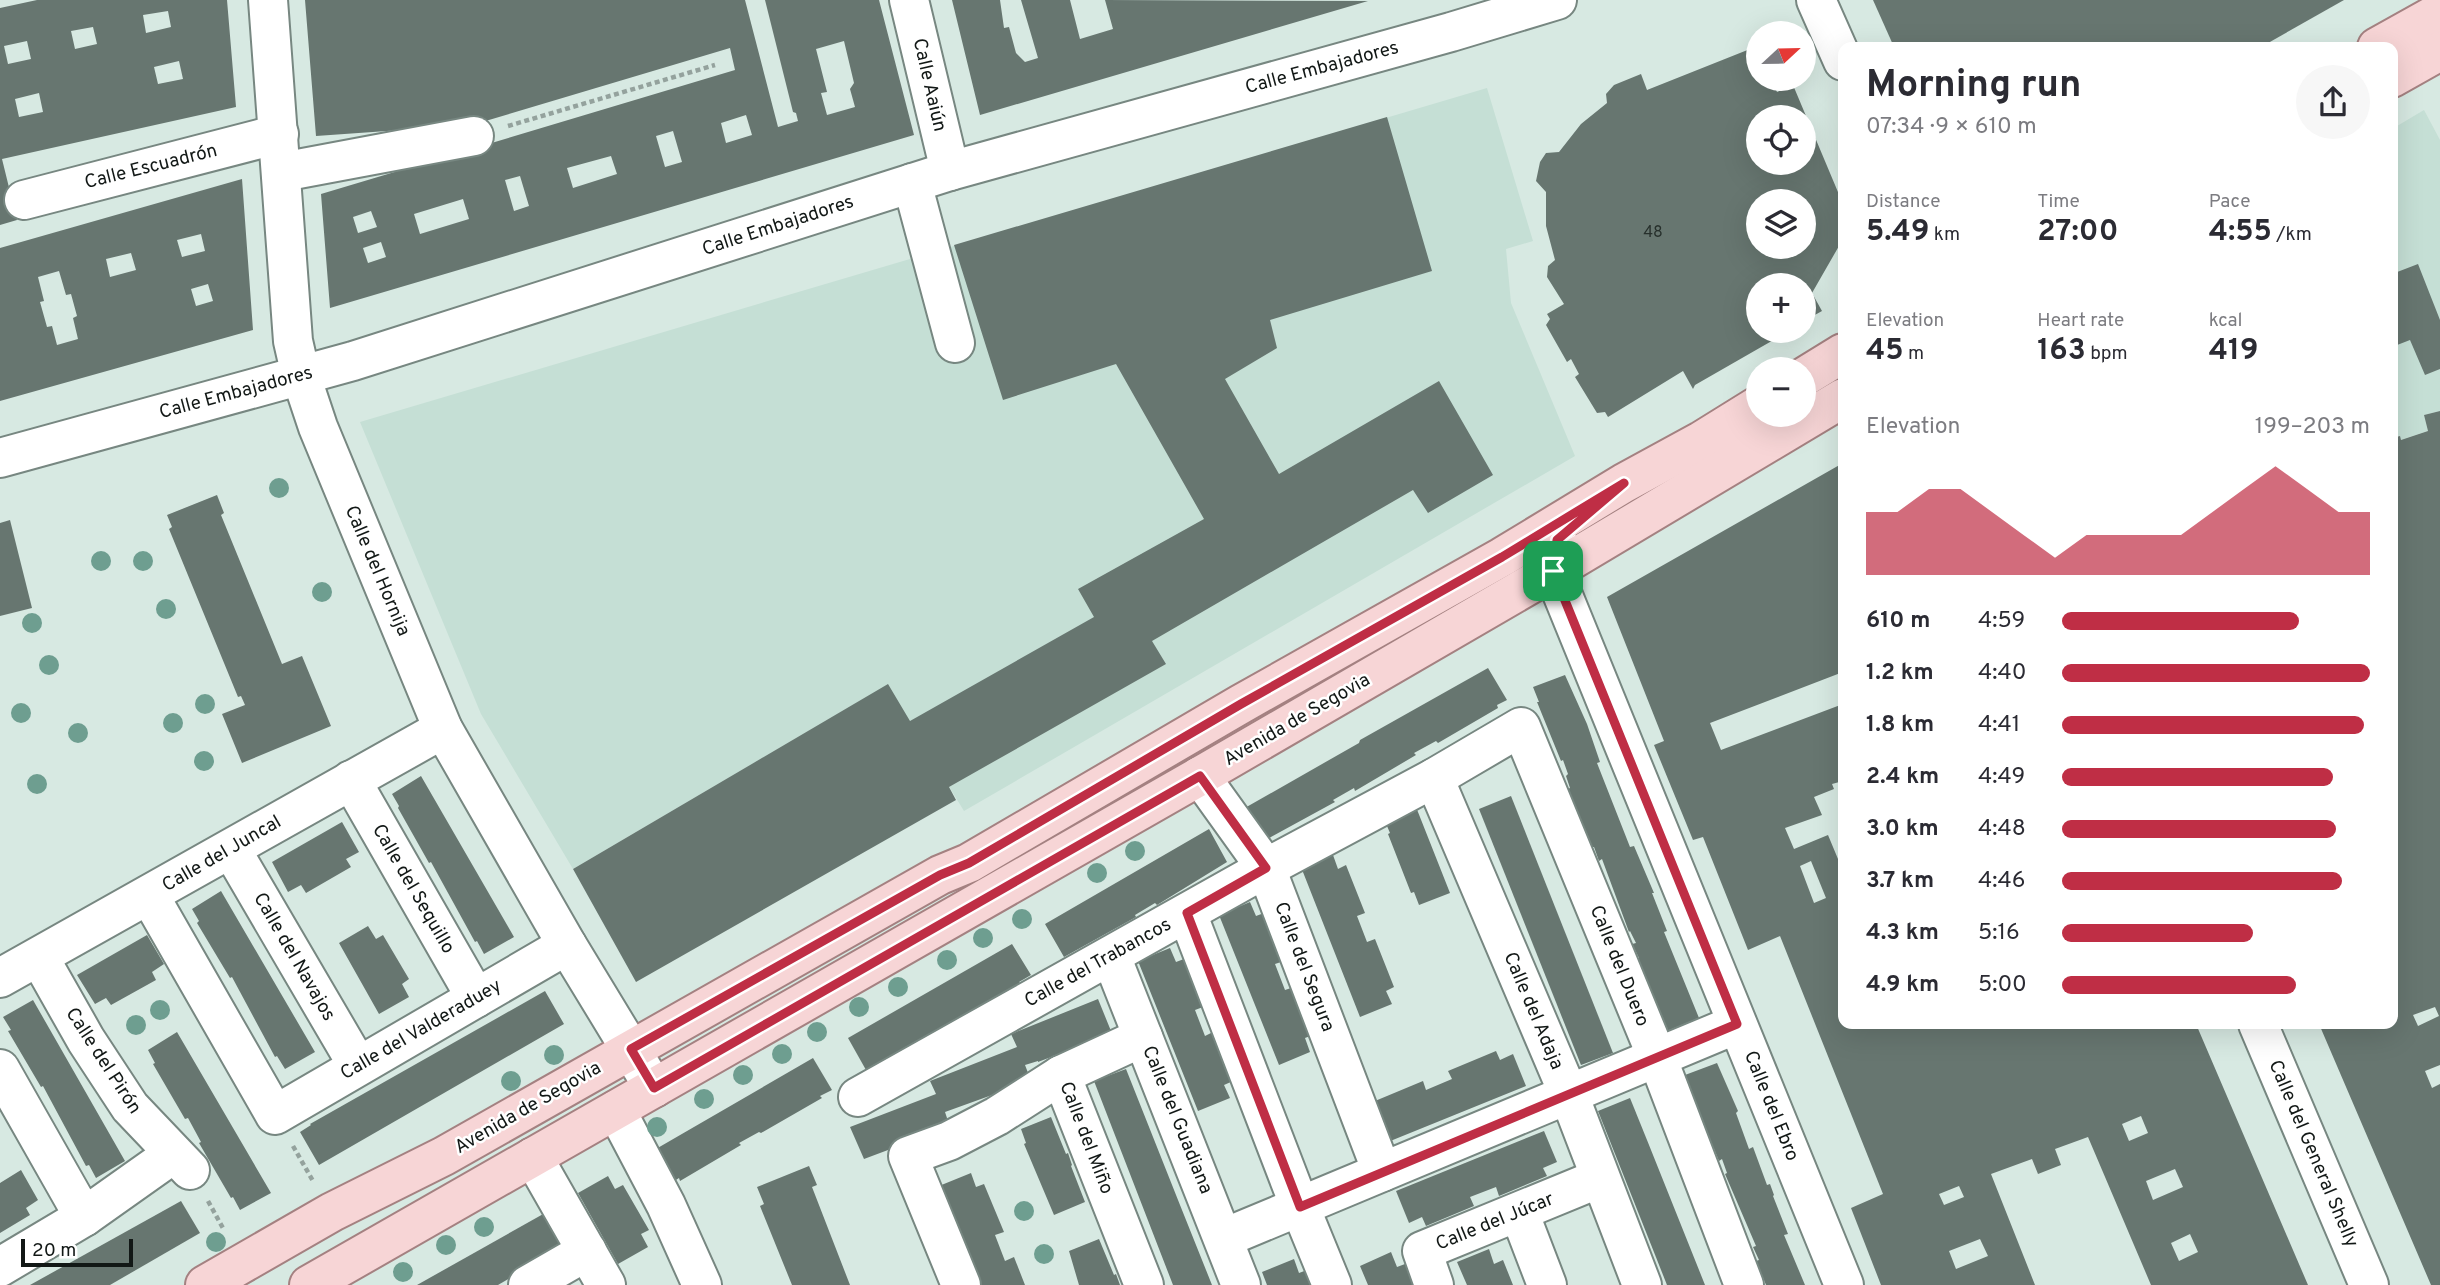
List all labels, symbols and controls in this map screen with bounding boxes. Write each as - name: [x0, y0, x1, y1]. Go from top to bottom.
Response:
- north arrow: [1746, 21, 1816, 91]
- map controls: [1746, 21, 1816, 427]
- street label: Calle Aaiún: [907, 36, 951, 134]
- street label: Calle Embajadores: [1243, 36, 1401, 100]
- text: Morning run: [1866, 62, 2082, 111]
- button: share: [2296, 65, 2370, 139]
- button: locate: [1746, 105, 1816, 175]
- text: 07:34 · 9 × 610 m: [1866, 113, 2037, 142]
- street label: Calle Escuadrón: [82, 139, 220, 195]
- button: layers: [1746, 189, 1816, 259]
- street label: Calle Embajadores: [699, 190, 857, 262]
- text: Distance: [1866, 190, 1941, 214]
- text: Time: [2037, 190, 2080, 214]
- text: Pace: [2209, 190, 2250, 214]
- text: 5.49: [1866, 214, 1929, 251]
- text: 27:00: [2037, 214, 2118, 251]
- text: 4:55: [2209, 214, 2272, 251]
- house number: 48: [1643, 223, 1663, 243]
- text: km: [1929, 223, 1960, 247]
- text: /km: [2272, 223, 2312, 247]
- button: +: [1746, 273, 1816, 343]
- text: Elevation: [1866, 309, 1944, 333]
- text: Heart rate: [2037, 309, 2124, 333]
- text: kcal: [2209, 309, 2242, 333]
- text: 45: [1866, 333, 1904, 370]
- text: 163: [2037, 333, 2086, 370]
- text: 419: [2209, 333, 2258, 370]
- text: m: [1904, 342, 1924, 366]
- text: bpm: [2086, 342, 2128, 366]
- button: −: [1746, 357, 1816, 427]
- street label: Calle Embajadores: [157, 361, 315, 425]
- text: Elevation: [1866, 413, 1961, 442]
- text: 199–203 m: [2255, 413, 2370, 442]
- street label: Calle del Hornija: [339, 502, 415, 640]
- pin: [1523, 541, 1583, 601]
- icon: arrive: [1534, 552, 1572, 590]
- text: 610 m: [1866, 607, 1930, 636]
- text: 4:59: [1978, 607, 2025, 636]
- text: 1.2 km: [1866, 659, 1934, 688]
- text: 4:40: [1978, 659, 2027, 688]
- street label: Avenida de Segovia: [1219, 668, 1375, 772]
- text: 1.8 km: [1866, 711, 1934, 740]
- text: 4:41: [1978, 711, 2020, 740]
- text: 2.4 km: [1866, 763, 1939, 792]
- text: 4:49: [1978, 763, 2025, 792]
- street label: Calle del Juncal: [158, 810, 286, 898]
- text: 3.0 km: [1866, 815, 1939, 844]
- text: 4:48: [1978, 815, 2026, 844]
- street label: Calle del Sequillo: [366, 820, 460, 958]
- text: 3.7 km: [1866, 867, 1934, 896]
- text: 4:46: [1978, 867, 2025, 896]
- street label: Calle del Navajos: [248, 889, 340, 1025]
- street label: Calle del Segura: [1268, 899, 1340, 1035]
- street label: Calle del Duero: [1584, 902, 1654, 1030]
- street label: Calle del Trabancos: [1020, 913, 1176, 1013]
- text: 4.3 km: [1866, 919, 1939, 948]
- text: 5:16: [1978, 919, 2020, 948]
- street label: Calle del Adaja: [1497, 949, 1569, 1073]
- text: 4.9 km: [1866, 971, 1939, 1000]
- text: 5:00: [1978, 971, 2027, 1000]
- street label: Calle del Valderaduey: [336, 974, 506, 1086]
- street label: Calle del Pirón: [60, 1003, 146, 1119]
- street label: Calle del Guadiana: [1136, 1042, 1218, 1198]
- street label: Calle del Ebro: [1738, 1047, 1804, 1165]
- street label: Avenida de Segovia: [450, 1056, 606, 1160]
- street label: Calle del General Shelly: [2263, 1057, 2363, 1251]
- street label: Calle del Miño: [1054, 1078, 1118, 1198]
- street label: Calle del Júcar: [1432, 1187, 1558, 1257]
- scale bar: [21, 1236, 133, 1268]
- text: 20 m: [32, 1239, 76, 1263]

